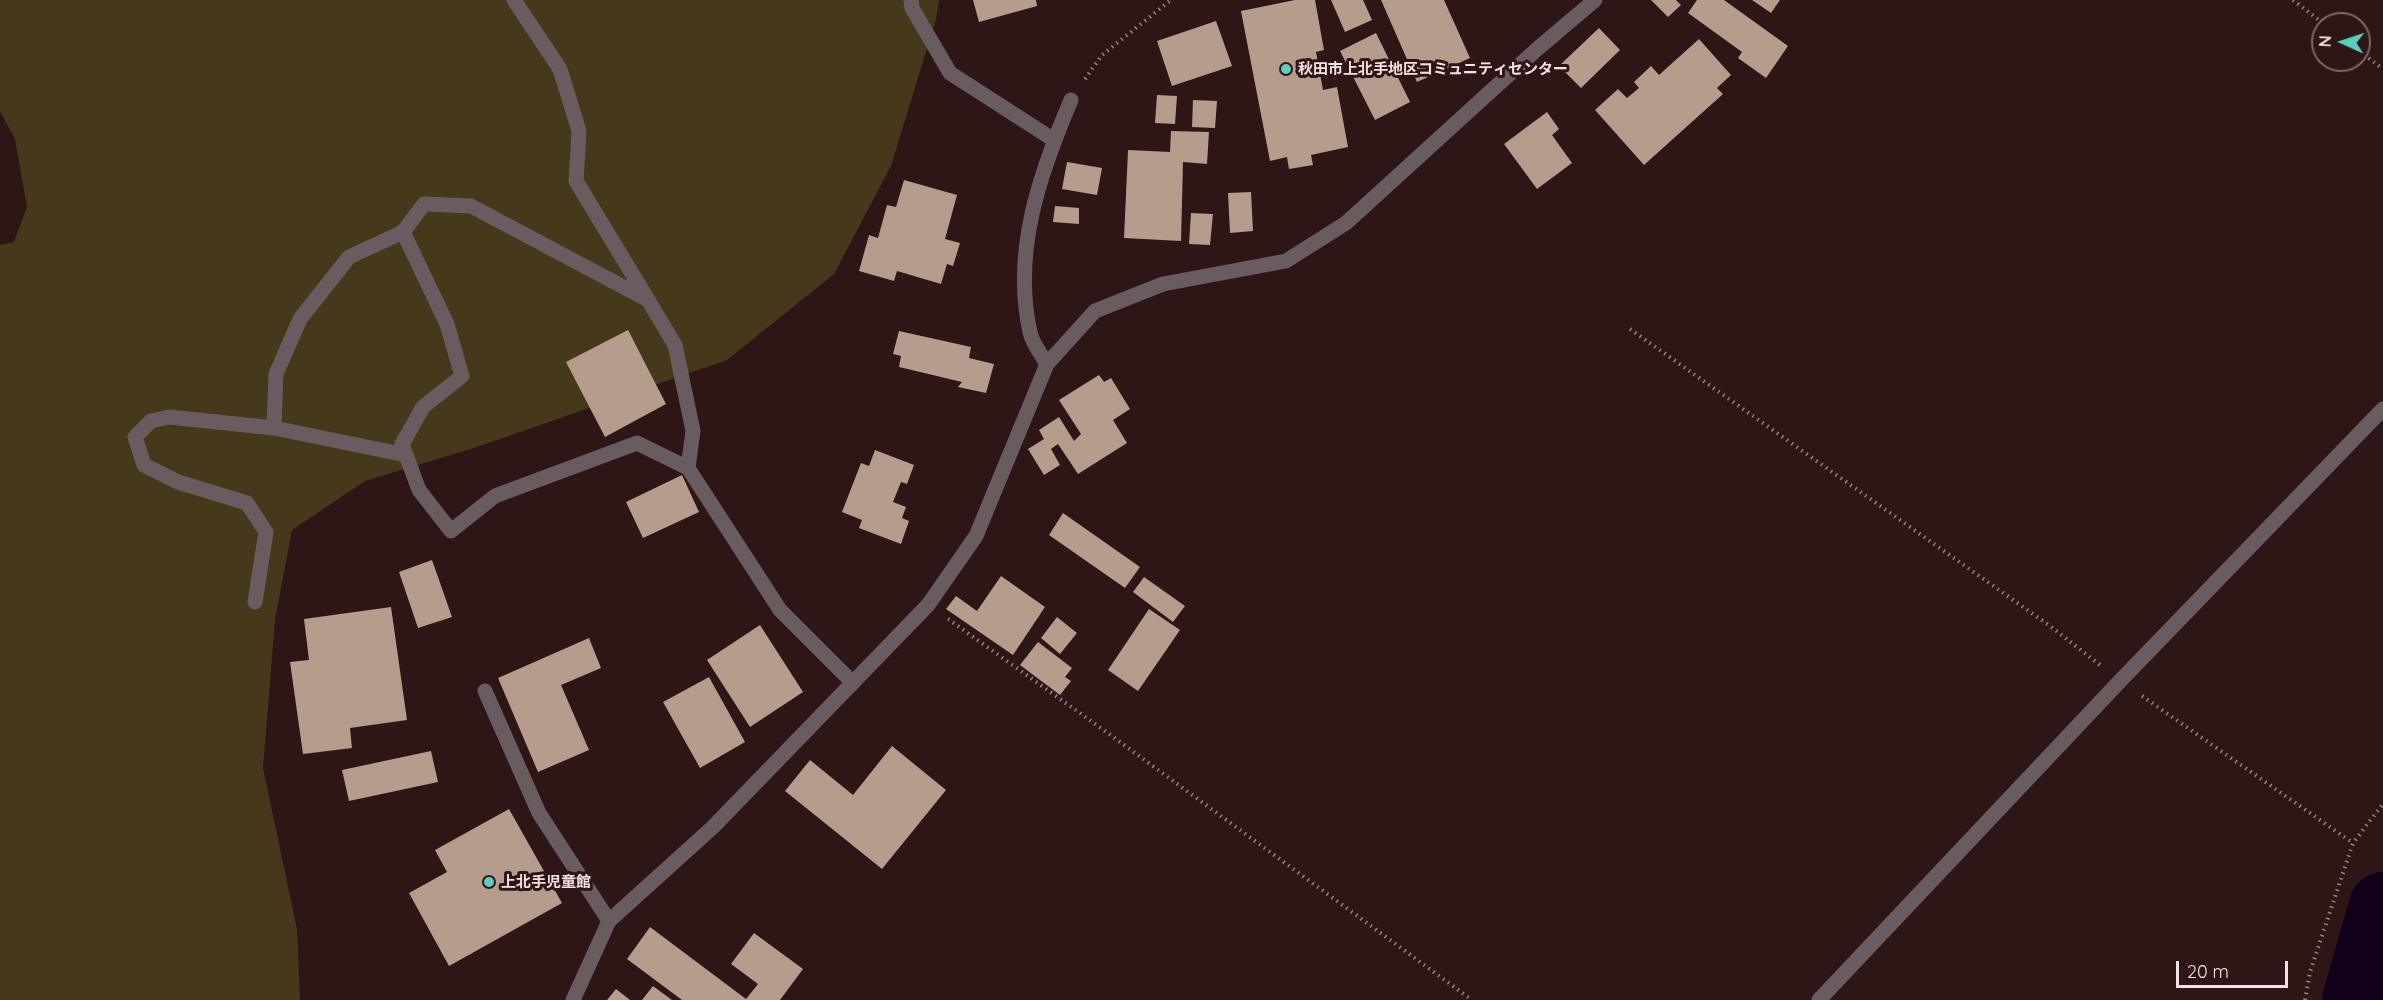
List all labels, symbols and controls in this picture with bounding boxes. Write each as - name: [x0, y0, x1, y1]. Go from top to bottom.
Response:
- north arrow: [2311, 12, 2371, 72]
- text: N: [2315, 35, 2335, 48]
- place label: 秋田市上北手地区コミュニティセンター: [1298, 60, 1568, 78]
- marker: 秋田市上北手地区コミュニティセンター: [1279, 62, 1293, 76]
- place label: 上北手児童館: [501, 873, 591, 891]
- marker: 上北手児童館: [482, 875, 496, 889]
- scale bar: [2179, 949, 2292, 987]
- text: 20 m: [2187, 960, 2229, 983]

